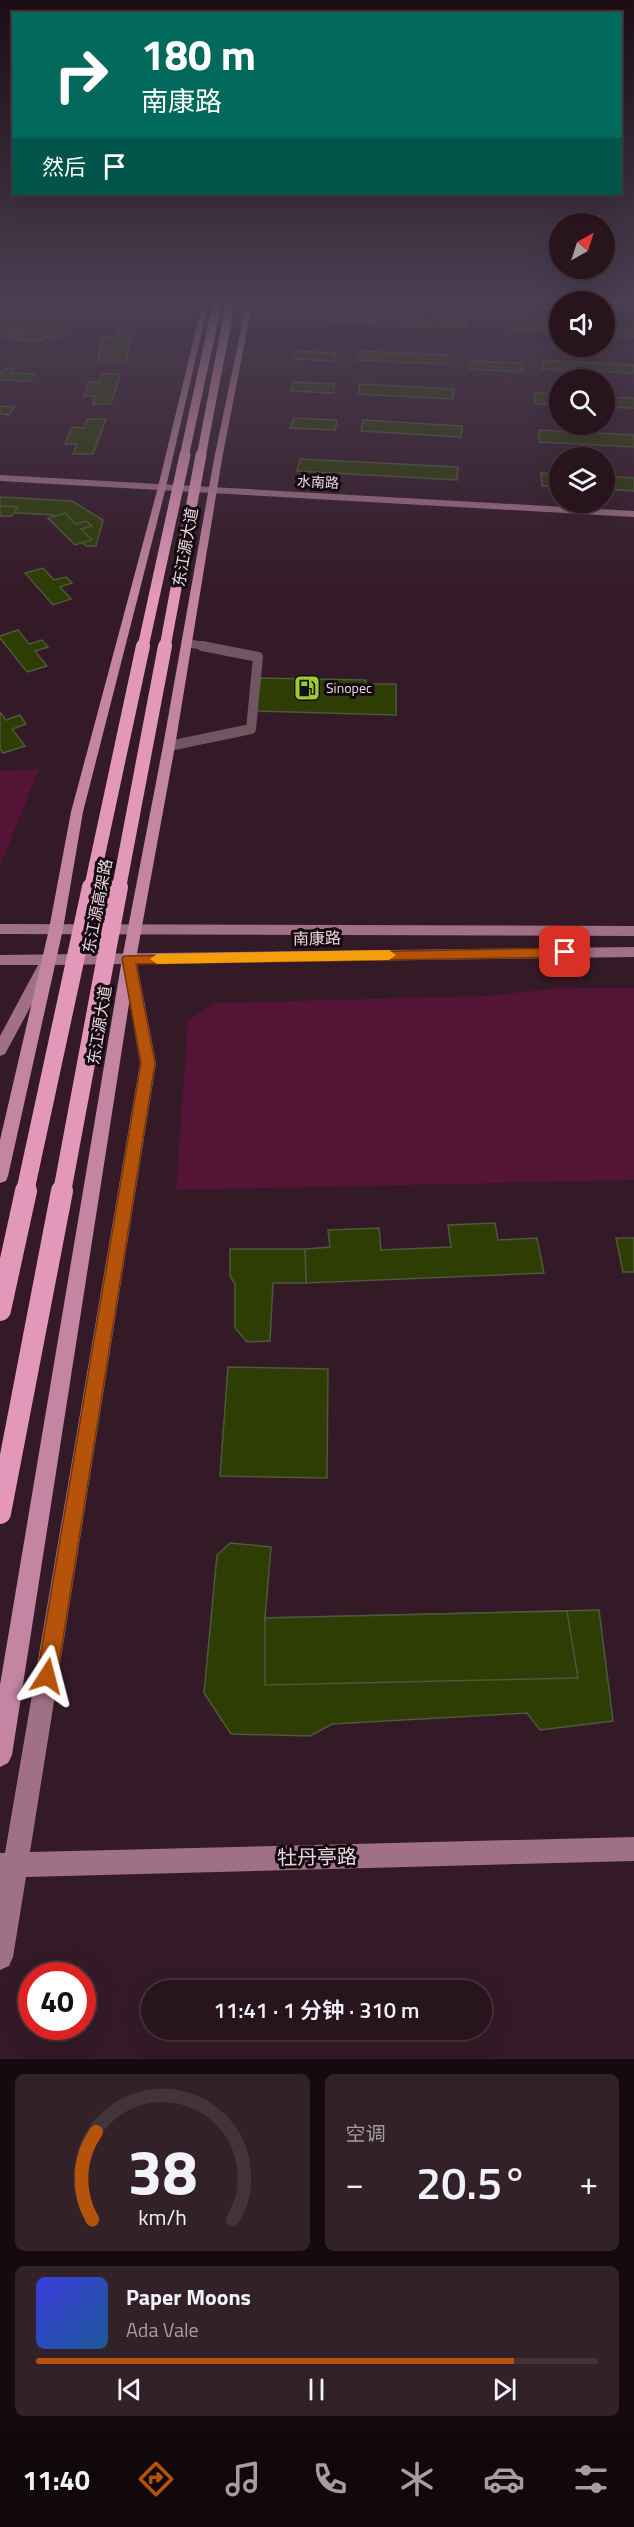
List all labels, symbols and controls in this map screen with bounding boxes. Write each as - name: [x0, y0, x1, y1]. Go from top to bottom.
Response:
- text: 180 m: [141, 22, 256, 86]
- icon: right: [42, 36, 120, 114]
- text: 南康路: [141, 80, 222, 121]
- text: 然后: [42, 150, 86, 184]
- icon: arrive: [98, 150, 131, 183]
- north arrow: [549, 213, 615, 279]
- map controls: [549, 213, 615, 513]
- button: sound: [549, 291, 615, 357]
- button: search: [549, 369, 615, 435]
- button: layers: [549, 447, 615, 513]
- street label: 水南路: [297, 470, 340, 493]
- street label: 东江源大道: [166, 506, 204, 588]
- fuel station icon: Sinopec: [292, 673, 322, 703]
- place label: Sinopec: [326, 677, 372, 698]
- street label: 东江源高架路: [76, 857, 118, 955]
- street label: 南康路: [293, 926, 341, 950]
- pin: [539, 926, 590, 977]
- icon: arrive: [548, 935, 581, 968]
- street label: 东江源大道: [81, 984, 117, 1066]
- position arrow: [15, 1644, 79, 1708]
- street label: 牡丹亭路: [277, 1840, 357, 1873]
- speed limit sign: 40: [18, 1962, 96, 2040]
- text: 11:41 · 1 分钟 · 310 m: [214, 1993, 419, 2027]
- text: 空调: [346, 2118, 386, 2149]
- text: 38: [127, 2123, 197, 2218]
- text: 20.5°: [416, 2148, 528, 2216]
- text: −: [346, 2158, 364, 2208]
- text: +: [580, 2158, 598, 2208]
- text: km/h: [138, 2201, 187, 2233]
- text: Paper Moons: [126, 2280, 251, 2314]
- text: Ada Vale: [126, 2314, 199, 2345]
- icon: previous: [113, 2373, 146, 2406]
- icon: pause: [300, 2373, 333, 2406]
- icon: next: [488, 2373, 521, 2406]
- icon: directions: [135, 2458, 177, 2500]
- icon: music: [222, 2458, 264, 2500]
- icon: phone: [309, 2458, 351, 2500]
- icon: climate: [396, 2458, 438, 2500]
- icon: car: [483, 2458, 525, 2500]
- icon: filters: [570, 2458, 612, 2500]
- text: 11:40: [22, 2459, 90, 2500]

